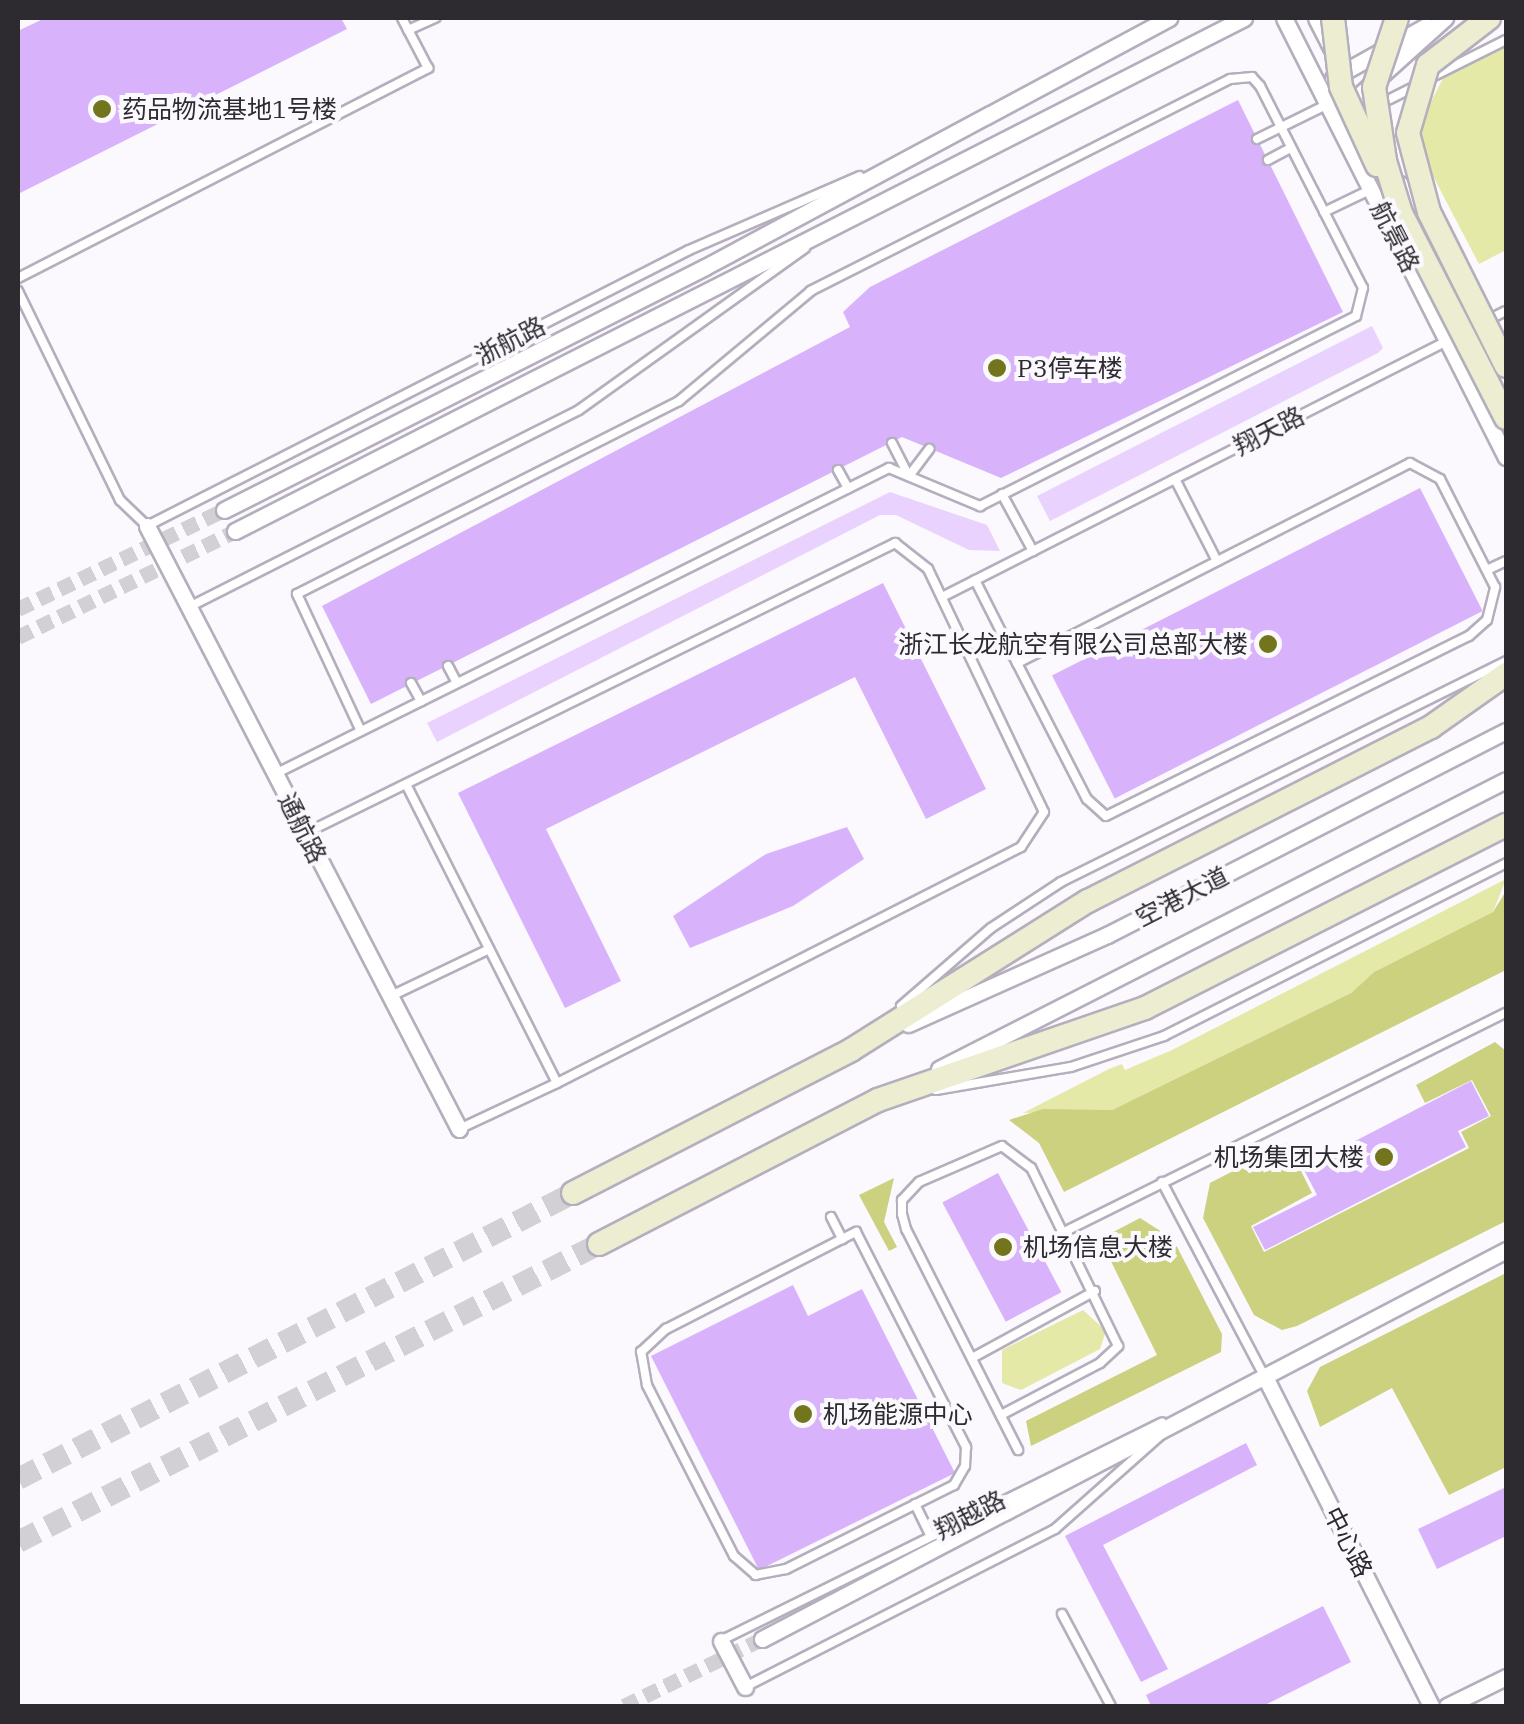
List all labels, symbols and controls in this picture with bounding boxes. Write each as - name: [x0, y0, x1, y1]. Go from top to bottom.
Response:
- place label: 药品物流基地1号楼: [122, 94, 337, 124]
- marker: 药品物流基地1号楼: [91, 98, 113, 120]
- street label: 航景路: [1365, 197, 1425, 277]
- street label: 浙航路: [470, 311, 550, 371]
- place label: P3停车楼: [1017, 353, 1123, 383]
- marker: P3停车楼: [986, 357, 1008, 379]
- street label: 翔天路: [1229, 401, 1309, 461]
- place label: 浙江长龙航空有限公司总部大楼: [898, 629, 1248, 659]
- marker: 浙江长龙航空有限公司总部大楼: [1257, 633, 1279, 655]
- street label: 通航路: [272, 788, 332, 868]
- street label: 空港大道: [1131, 861, 1233, 933]
- place label: 机场集团大楼: [1214, 1142, 1364, 1172]
- marker: 机场集团大楼: [1373, 1146, 1395, 1168]
- place label: 机场信息大楼: [1023, 1232, 1173, 1262]
- marker: 机场信息大楼: [992, 1236, 1014, 1258]
- place label: 机场能源中心: [823, 1399, 973, 1429]
- marker: 机场能源中心: [792, 1403, 814, 1425]
- street label: 翔越路: [930, 1485, 1010, 1545]
- street label: 中心路: [1318, 1502, 1378, 1582]

